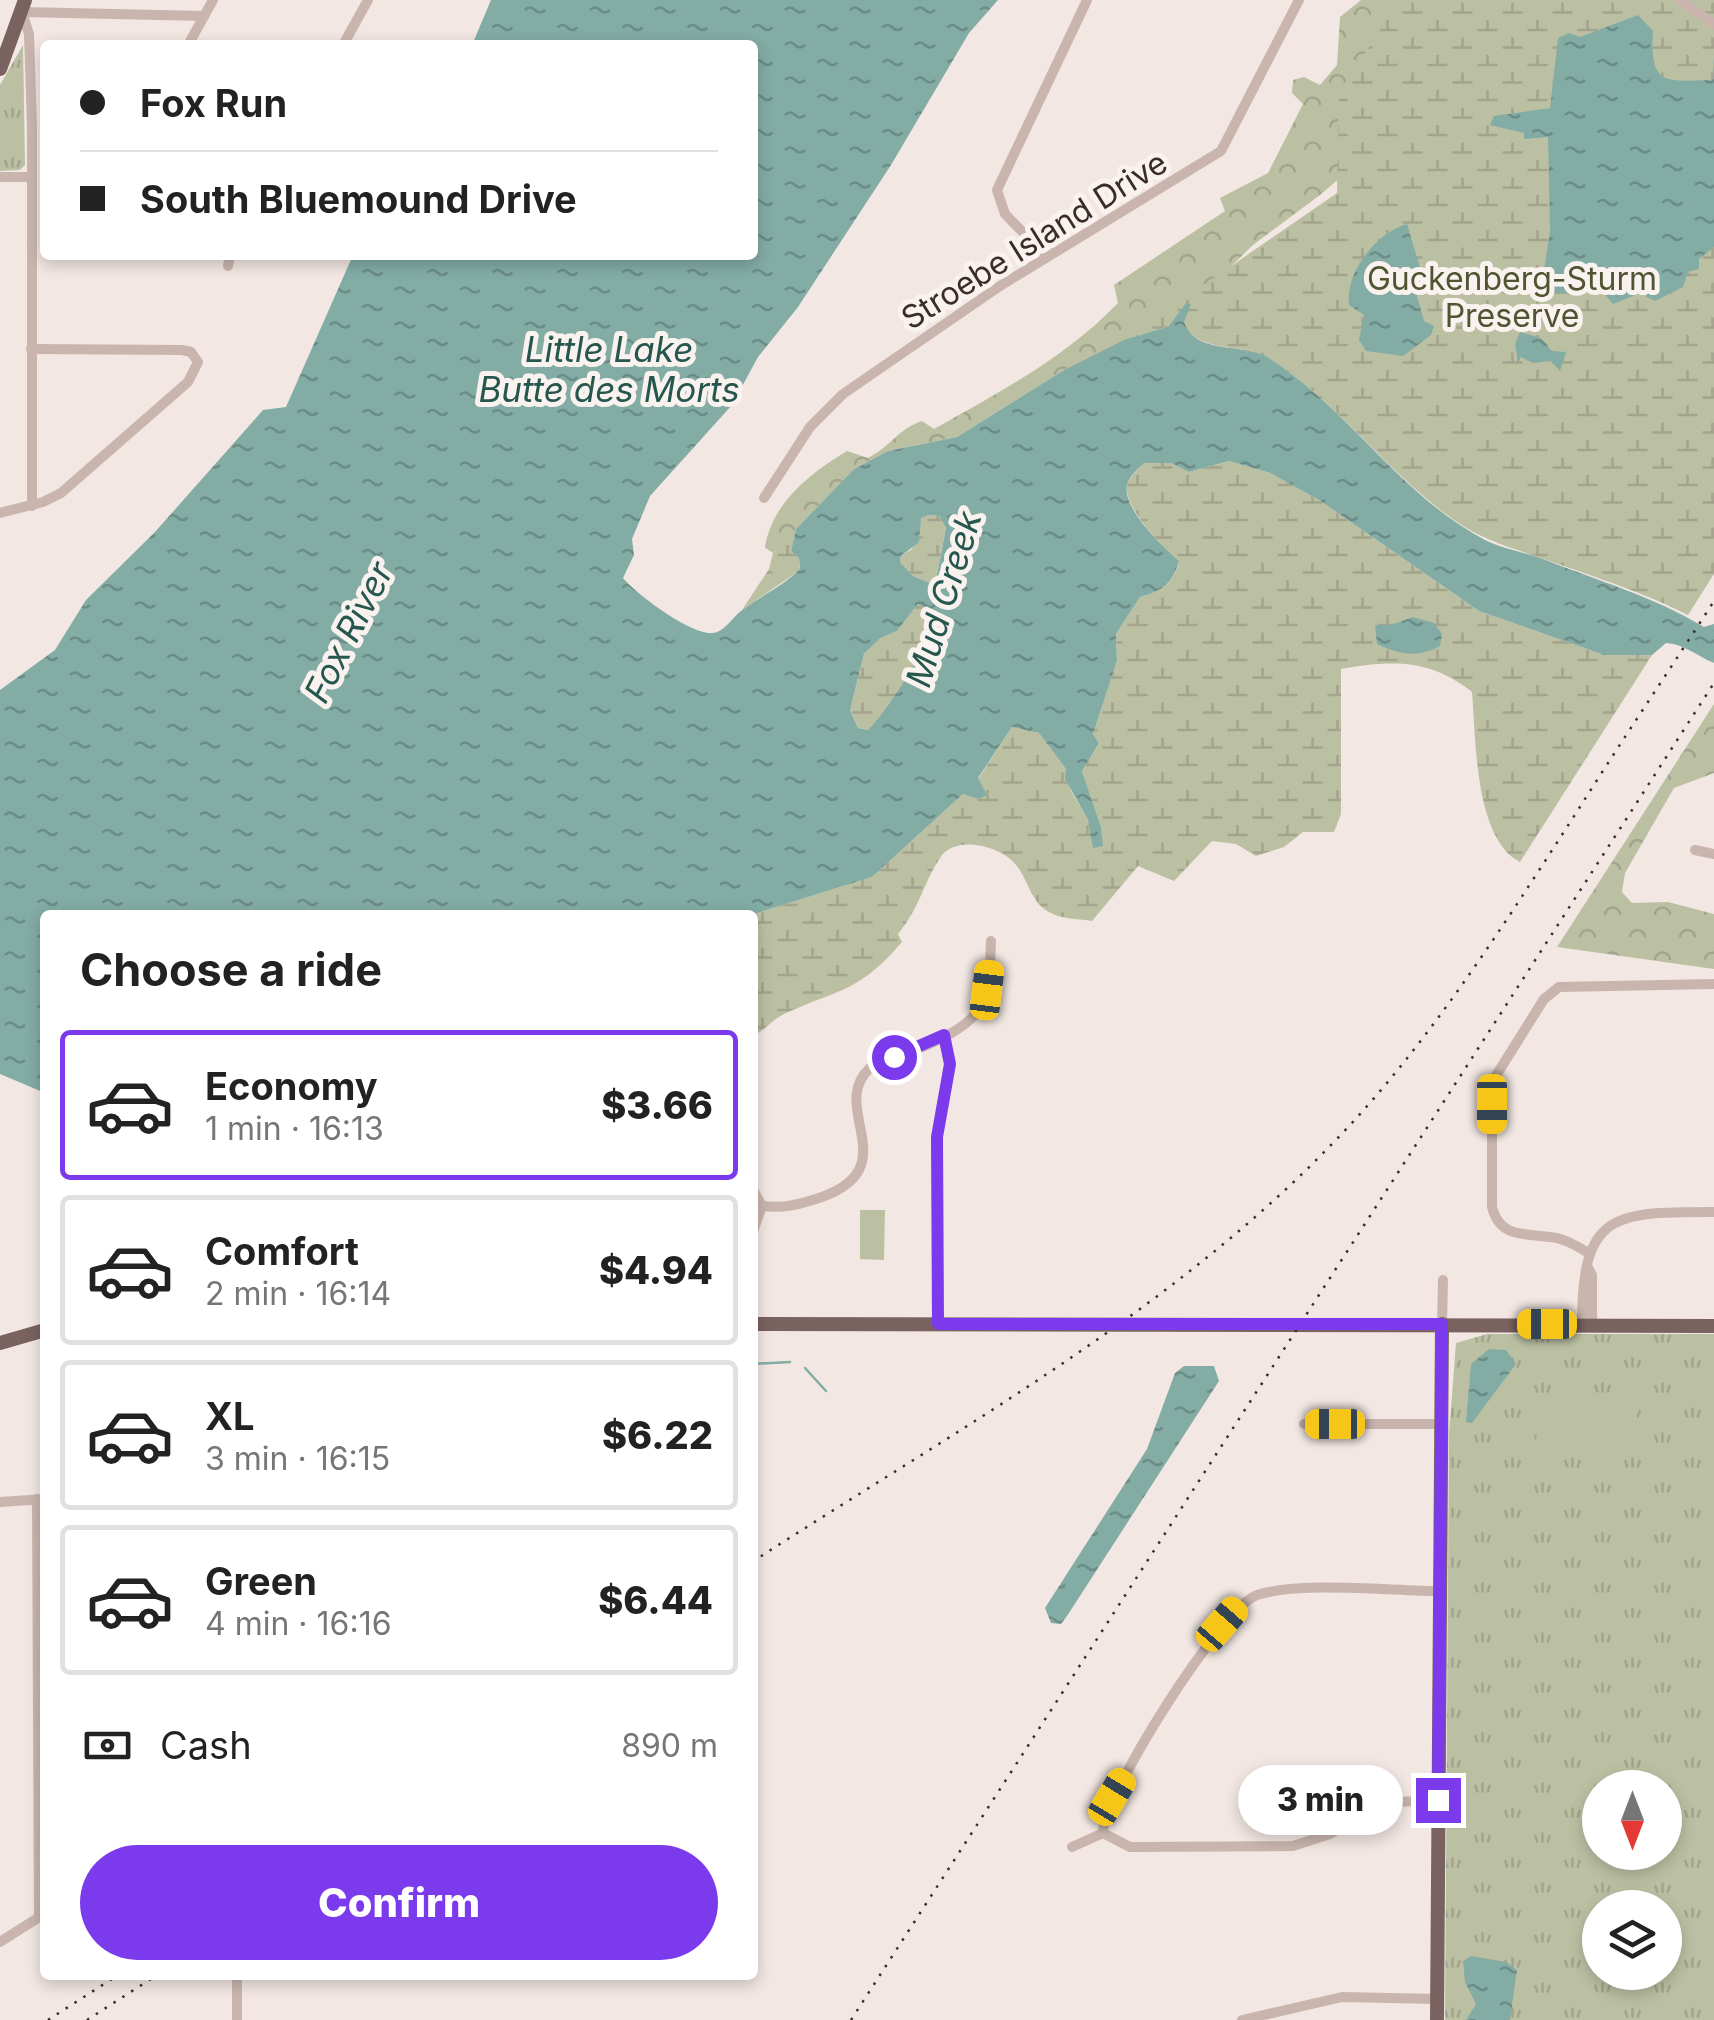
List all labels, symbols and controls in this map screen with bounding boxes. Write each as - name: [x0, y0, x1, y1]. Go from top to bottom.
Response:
- text: Fox Run: [140, 80, 287, 126]
- street label: Stroebe Island Drive: [894, 142, 1174, 338]
- text: South Bluemound Drive: [140, 176, 577, 222]
- park label: Guckenberg-Sturm Preserve: [1367, 259, 1657, 335]
- water label: Little Lake Butte des Morts: [478, 328, 740, 410]
- water label: Mud Creek: [896, 505, 990, 692]
- water label: Fox River: [295, 554, 402, 709]
- text: Choose a ride: [80, 942, 382, 997]
- car: [968, 958, 1006, 1022]
- route start: [872, 1035, 917, 1080]
- icon: car: [85, 1060, 175, 1150]
- text: Economy: [205, 1063, 378, 1109]
- car: [1477, 1074, 1507, 1134]
- text: $3.66: [601, 1082, 713, 1128]
- text: 1 min · 16:13: [205, 1109, 384, 1148]
- icon: car: [85, 1225, 175, 1315]
- text: Comfort: [205, 1228, 359, 1274]
- text: $4.94: [599, 1247, 713, 1293]
- text: 2 min · 16:14: [205, 1274, 391, 1313]
- car: [1517, 1309, 1577, 1339]
- icon: car: [85, 1390, 175, 1480]
- text: XL: [205, 1393, 255, 1439]
- car: [1305, 1409, 1365, 1439]
- text: $6.22: [602, 1412, 713, 1458]
- text: 3 min · 16:15: [205, 1439, 390, 1478]
- icon: car: [85, 1555, 175, 1645]
- text: Green: [205, 1558, 317, 1604]
- text: $6.44: [598, 1577, 713, 1623]
- car: [1191, 1592, 1253, 1656]
- text: 4 min · 16:16: [205, 1604, 392, 1643]
- icon: cash: [80, 1718, 135, 1773]
- text: Cash: [160, 1722, 252, 1768]
- text: 890 m: [621, 1726, 718, 1765]
- car: [1084, 1764, 1140, 1830]
- callout: 3 min: [1238, 1765, 1403, 1835]
- north arrow: [1582, 1770, 1682, 1870]
- map controls: [1582, 1770, 1682, 1990]
- route end: [1416, 1778, 1461, 1823]
- text: 3 min: [1277, 1780, 1364, 1819]
- button: Confirm: [80, 1845, 718, 1960]
- button: layers: [1582, 1890, 1682, 1990]

